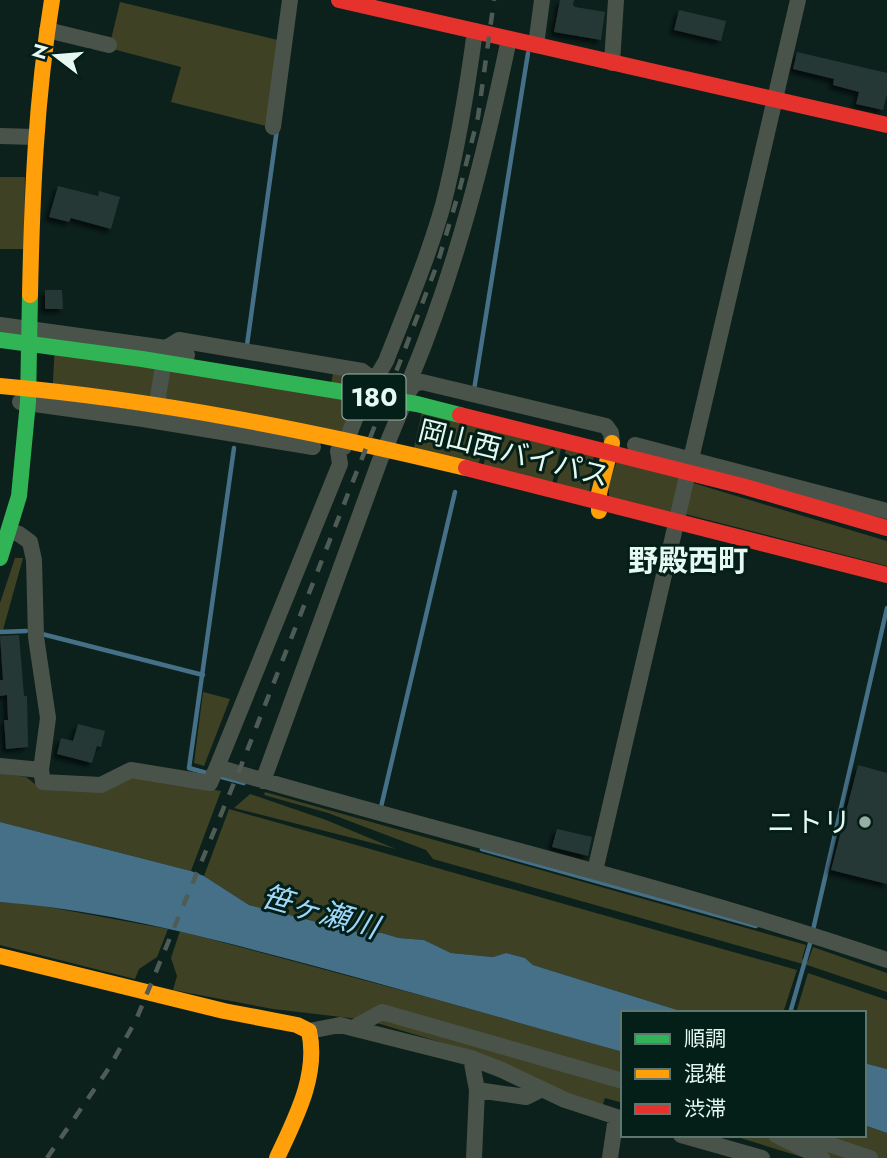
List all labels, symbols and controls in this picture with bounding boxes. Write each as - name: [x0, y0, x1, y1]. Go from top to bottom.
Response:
- north arrow: [21, 21, 91, 91]
- text: N: [25, 40, 55, 62]
- road number: 180: [342, 374, 406, 420]
- street label: 岡山西バイパス: [414, 410, 614, 497]
- district label: 野殿西町: [628, 539, 748, 582]
- place label: ニトリ: [767, 802, 851, 843]
- marker: ニトリ: [857, 814, 873, 830]
- water label: 笹ヶ瀬川: [257, 874, 387, 950]
- legend: [621, 1011, 866, 1137]
- text: 順調: [684, 1024, 726, 1054]
- text: 混雑: [684, 1059, 726, 1089]
- text: 渋滞: [684, 1094, 726, 1124]

